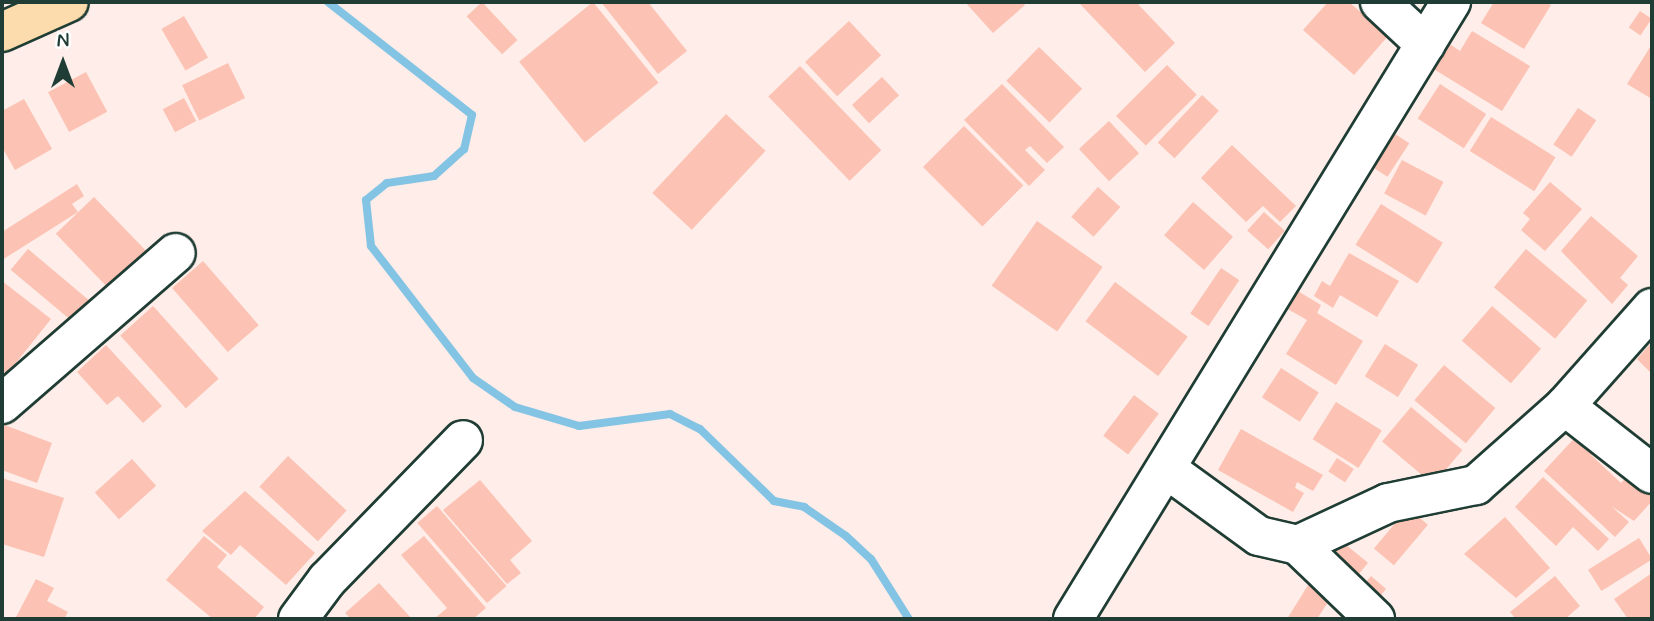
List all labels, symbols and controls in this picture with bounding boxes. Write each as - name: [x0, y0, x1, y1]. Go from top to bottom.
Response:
- north arrow: [28, 28, 98, 98]
- text: N: [57, 29, 69, 54]

